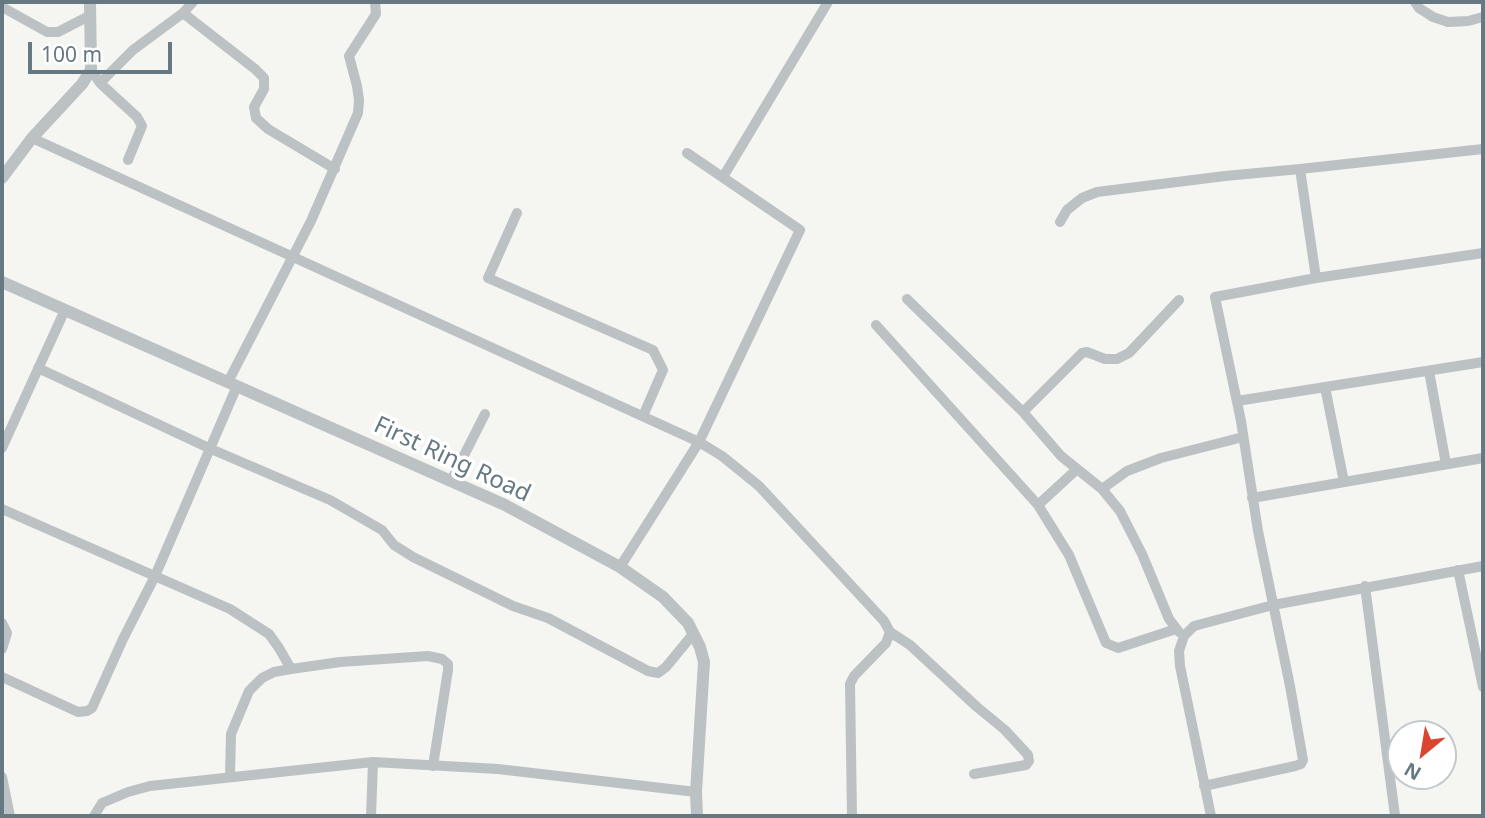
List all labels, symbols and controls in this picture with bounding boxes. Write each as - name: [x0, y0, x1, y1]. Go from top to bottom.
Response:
- scale bar: [32, 28, 175, 72]
- text: 100 m: [41, 40, 102, 68]
- street label: First Ring Road: [369, 411, 535, 509]
- north arrow: [1387, 720, 1457, 790]
- text: N: [1399, 756, 1426, 787]

